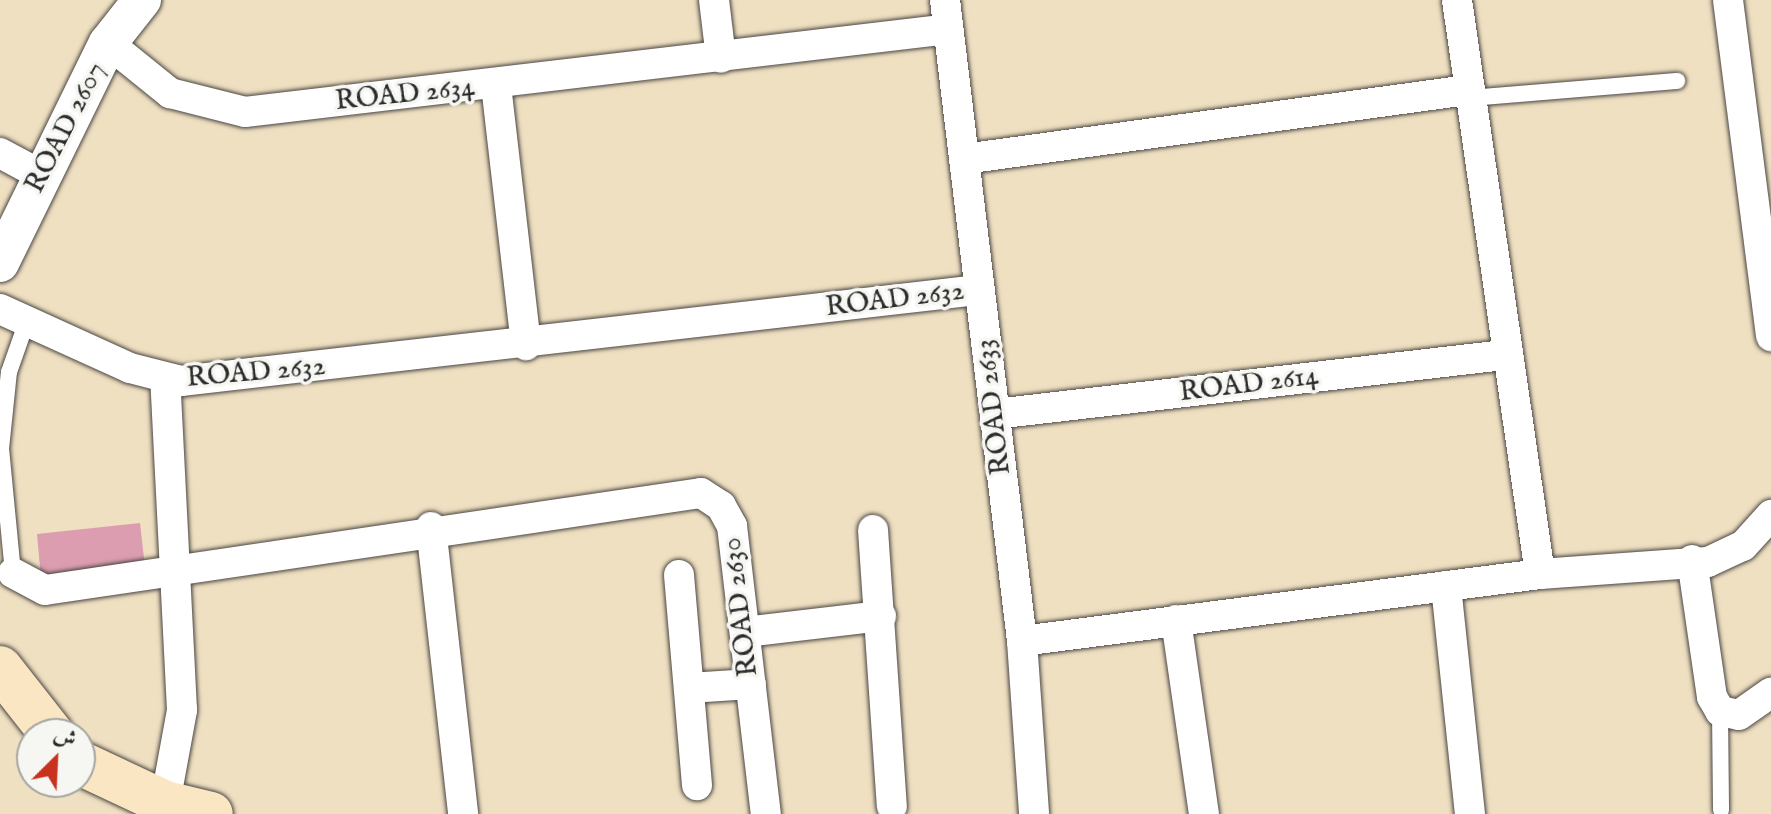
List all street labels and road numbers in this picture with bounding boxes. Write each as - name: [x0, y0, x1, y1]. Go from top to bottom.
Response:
- street label: ROAD 2607: [19, 57, 113, 199]
- street label: ROAD 2634: [334, 71, 476, 119]
- street label: ROAD 2632: [824, 275, 966, 325]
- street label: ROAD 2633: [969, 337, 1019, 477]
- street label: ROAD 2632: [185, 350, 327, 396]
- street label: ROAD 2614: [1178, 360, 1320, 410]
- street label: ROAD 2630: [716, 535, 766, 679]

